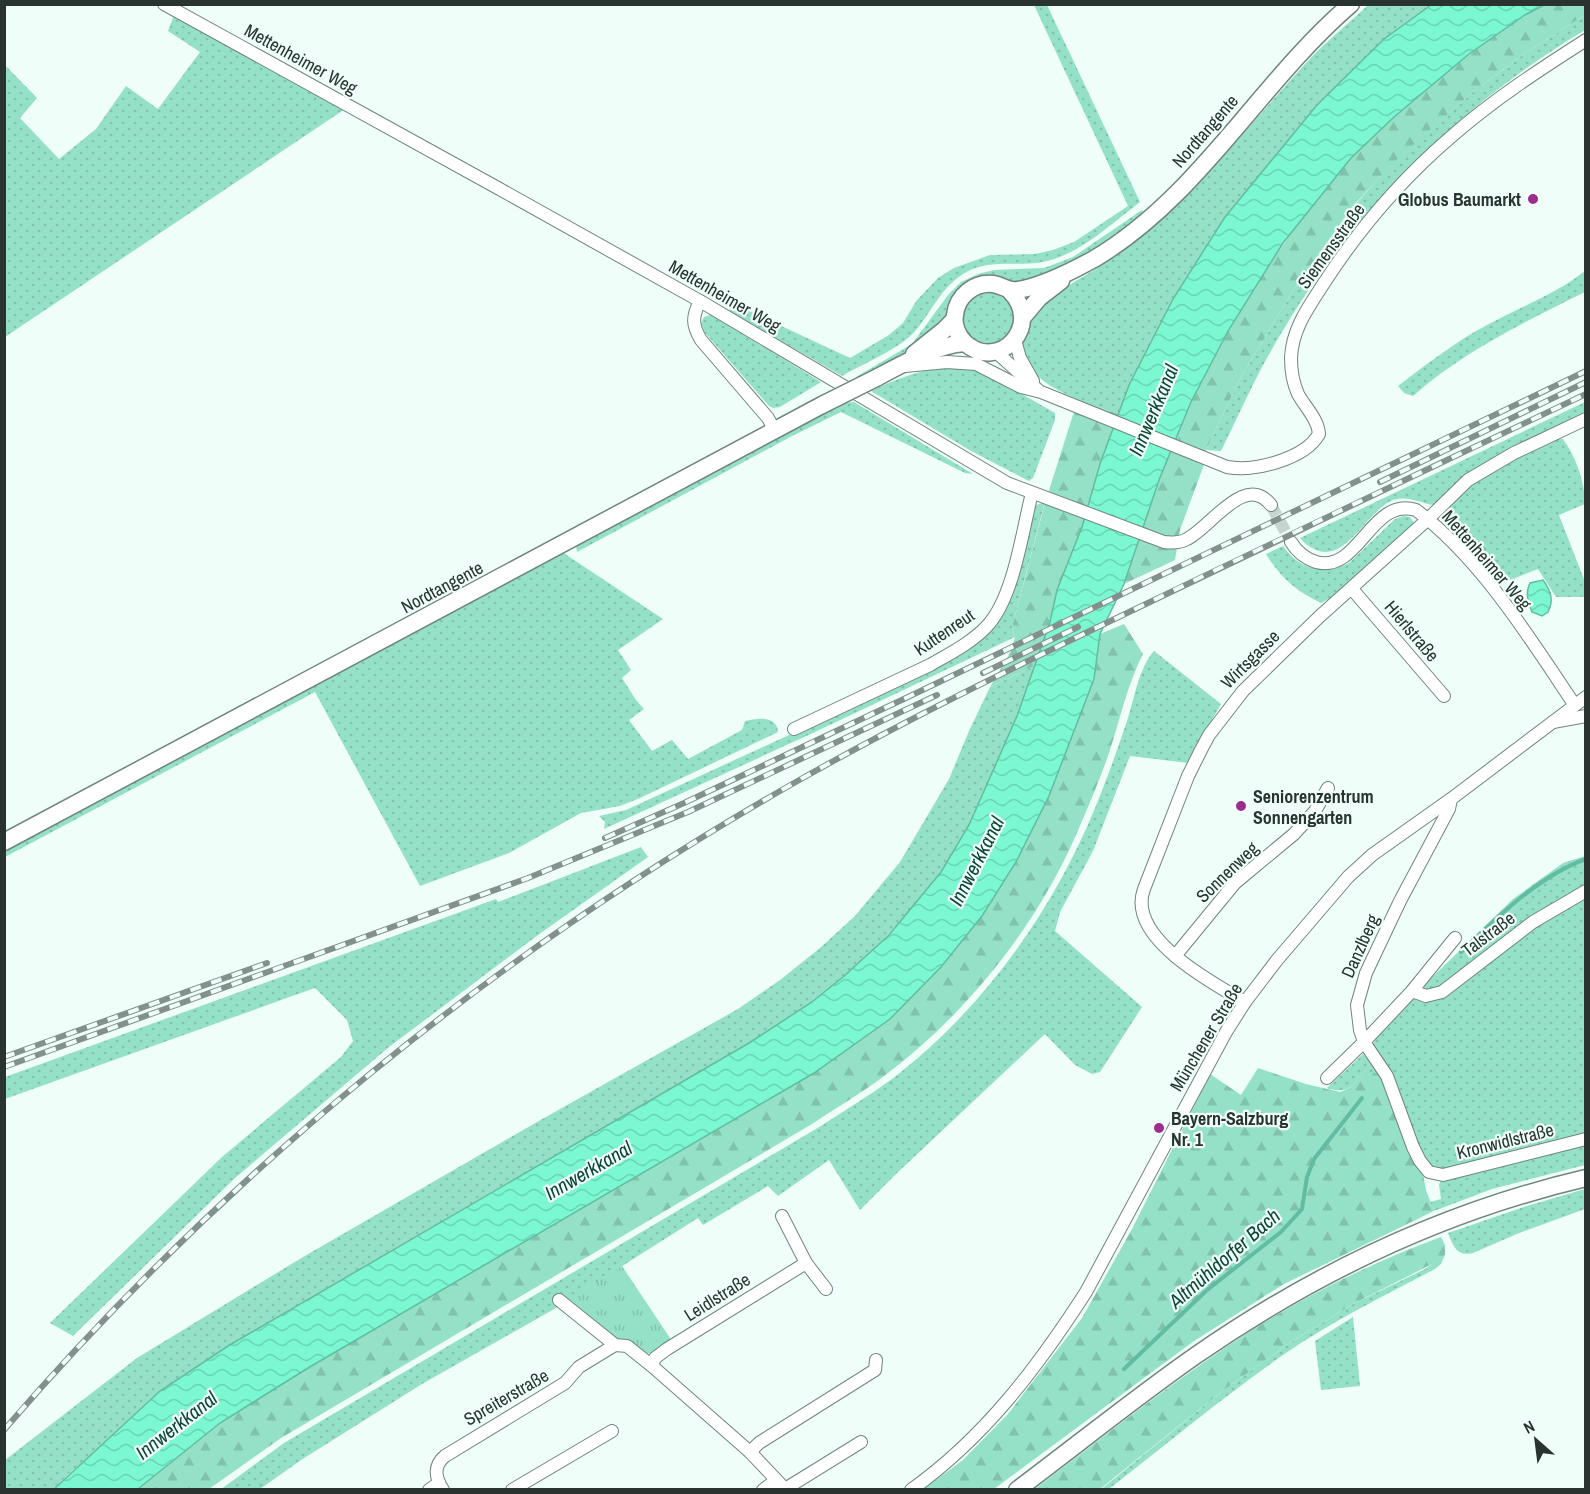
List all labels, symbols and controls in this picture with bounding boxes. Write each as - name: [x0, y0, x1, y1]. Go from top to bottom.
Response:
- street label: Mettenheimer Weg: [240, 18, 363, 101]
- street label: Nordtangente: [1166, 89, 1244, 173]
- place label: Globus Baumarkt: [1398, 187, 1521, 212]
- marker: Globus Baumarkt: [1526, 192, 1540, 206]
- street label: Siemensstraße: [1291, 198, 1371, 294]
- street label: Mettenheimer Weg: [665, 254, 786, 339]
- water label: Innwerkkanal: [1122, 360, 1184, 460]
- street label: Mettenheimer Weg: [1436, 505, 1538, 616]
- street label: Nordtangente: [397, 555, 487, 619]
- street label: Hierlstraße: [1379, 595, 1445, 667]
- street label: Kuttenreut: [909, 603, 979, 661]
- street label: Wirtsgasse: [1215, 624, 1285, 694]
- place label: Seniorenzentrum Sonnengarten: [1253, 784, 1374, 830]
- marker: Seniorenzentrum Sonnengarten: [1234, 799, 1248, 813]
- water label: Innwerkkanal: [942, 812, 1010, 910]
- street label: Sonnenweg: [1190, 835, 1264, 908]
- street label: Talstraße: [1456, 906, 1520, 962]
- street label: Danzlberg: [1335, 909, 1385, 982]
- street label: Münchener Straße: [1164, 978, 1248, 1096]
- place label: Bayern-Salzburg Nr. 1: [1171, 1106, 1288, 1152]
- street label: Kronwidlstraße: [1454, 1117, 1556, 1165]
- marker: Bayern-Salzburg Nr. 1: [1152, 1121, 1166, 1135]
- water label: Innwerkkanal: [539, 1134, 637, 1206]
- water label: Altmühldorfer Bach: [1162, 1202, 1285, 1315]
- street label: Leidlstraße: [679, 1267, 755, 1327]
- street label: Spreiterstraße: [459, 1363, 553, 1431]
- water label: Innwerkkanal: [130, 1384, 223, 1465]
- north arrow: [1506, 1410, 1566, 1470]
- text: N: [1520, 1415, 1538, 1439]

